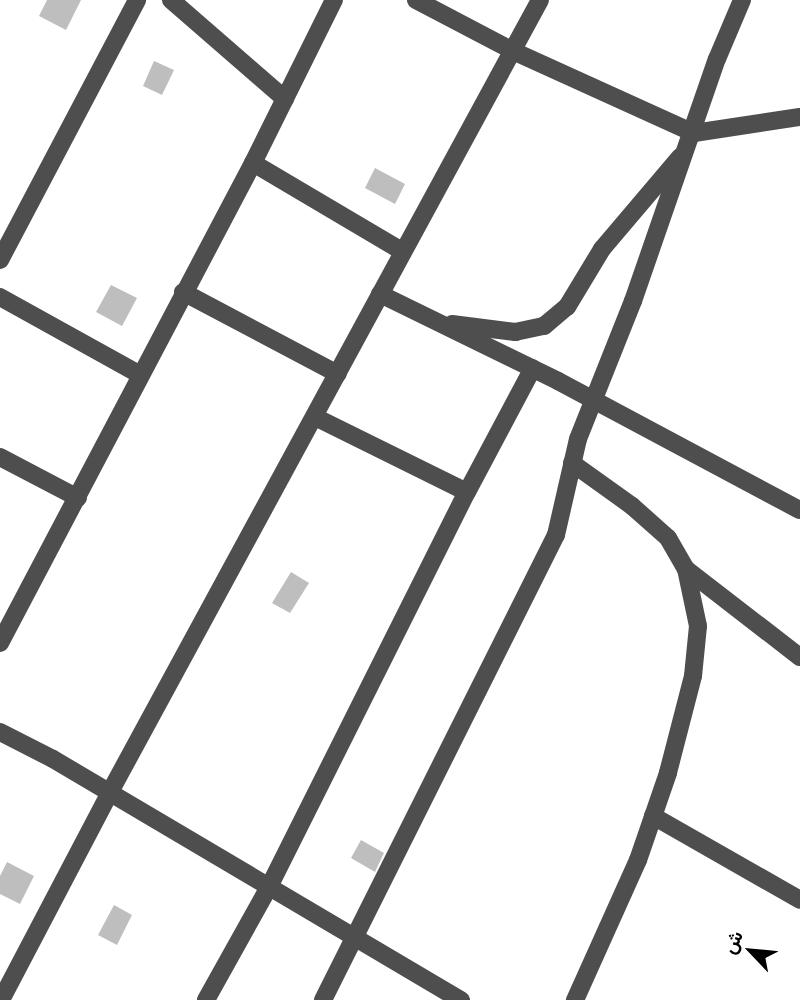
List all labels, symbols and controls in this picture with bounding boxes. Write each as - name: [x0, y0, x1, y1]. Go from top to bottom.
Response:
- north arrow: [716, 916, 786, 986]
- text: ش: [716, 926, 748, 957]

